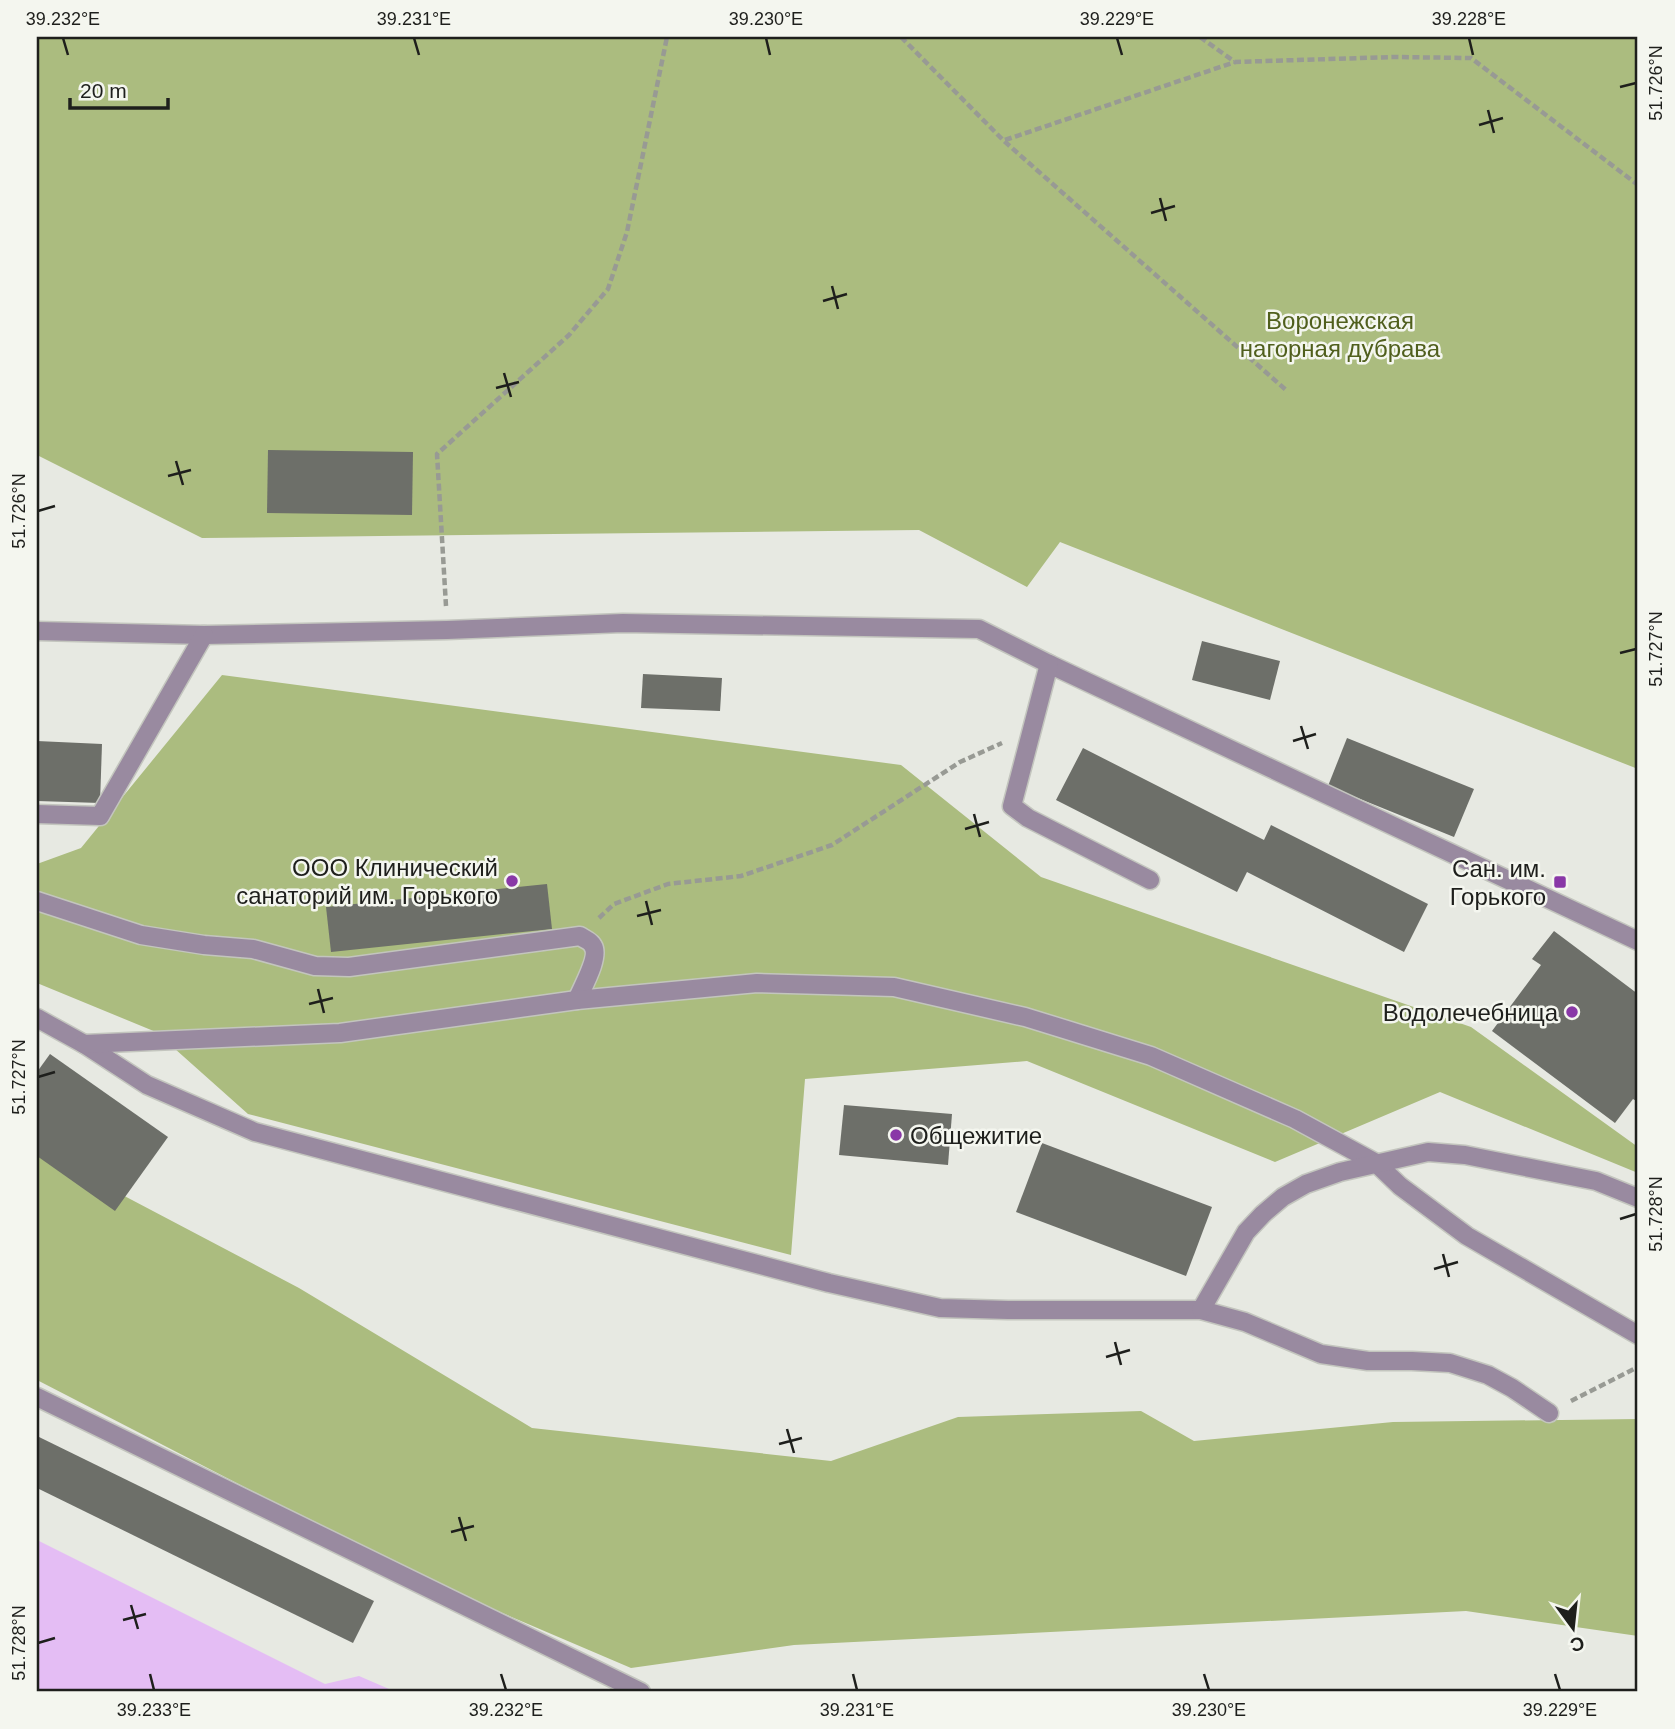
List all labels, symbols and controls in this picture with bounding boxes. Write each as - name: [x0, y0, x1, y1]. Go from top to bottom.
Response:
- text: 39.232°E: [26, 9, 100, 29]
- text: 39.231°E: [377, 9, 451, 29]
- text: 39.230°E: [729, 9, 803, 29]
- text: 39.229°E: [1080, 9, 1154, 29]
- text: 39.228°E: [1432, 9, 1506, 29]
- text: 51.726°N: [1646, 45, 1666, 121]
- scale bar: [70, 66, 168, 110]
- text: 20 m: [80, 79, 127, 102]
- park label: Воронежская нагорная дубрава: [1240, 307, 1441, 362]
- text: 51.726°N: [9, 473, 29, 549]
- text: 51.727°N: [1646, 611, 1666, 687]
- place label: ООО Клинический санаторий им. Горького: [236, 854, 498, 909]
- place label: Сан. им. Горького: [1450, 855, 1546, 910]
- marker: ООО Клинический санаторий им. Горького: [504, 873, 520, 889]
- marker: Сан. им. Горького: [1552, 874, 1568, 890]
- place label: Водолечебница: [1383, 999, 1559, 1026]
- marker: Водолечебница: [1564, 1004, 1580, 1020]
- text: 51.727°N: [9, 1039, 29, 1115]
- place label: Общежитие: [910, 1122, 1042, 1149]
- marker: Общежитие: [888, 1127, 904, 1143]
- text: 51.728°N: [1646, 1176, 1666, 1252]
- north arrow: [1538, 1592, 1608, 1662]
- text: 51.728°N: [9, 1605, 29, 1681]
- text: С: [1568, 1632, 1587, 1656]
- text: 39.233°E: [117, 1700, 191, 1720]
- text: 39.232°E: [469, 1700, 543, 1720]
- text: 39.231°E: [820, 1700, 894, 1720]
- text: 39.230°E: [1172, 1700, 1246, 1720]
- text: 39.229°E: [1523, 1700, 1597, 1720]

